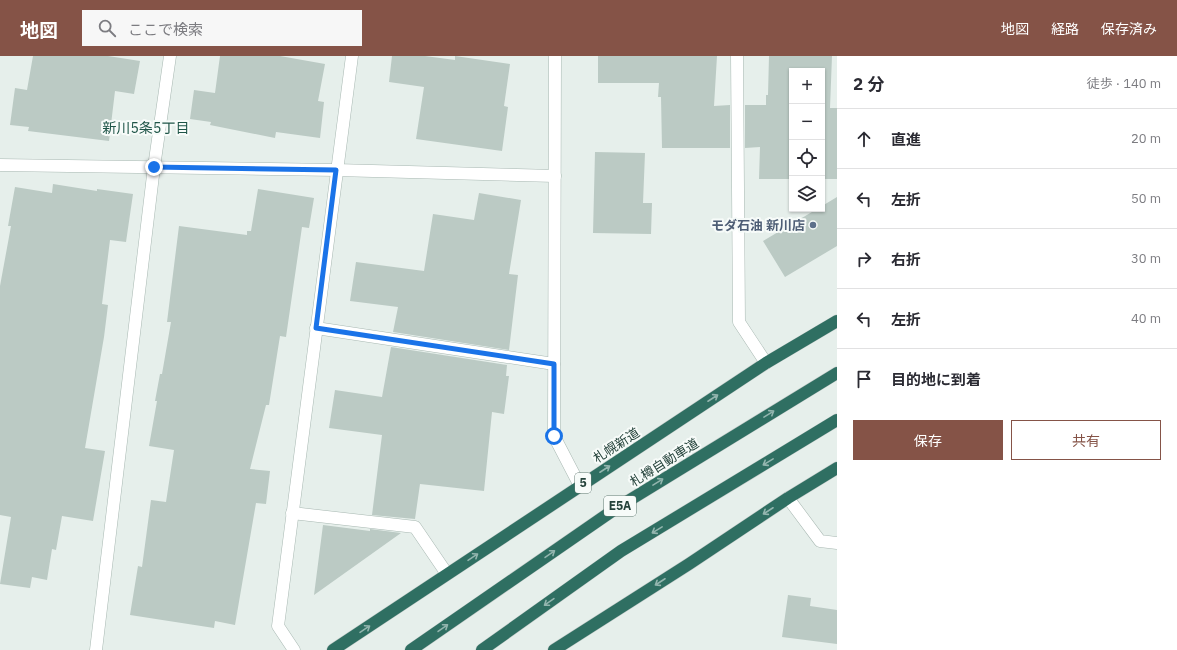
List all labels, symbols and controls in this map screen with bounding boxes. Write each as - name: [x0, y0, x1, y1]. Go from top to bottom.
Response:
- search box: [82, 10, 362, 46]
- icon: search: [96, 17, 118, 39]
- text: 地図: [20, 18, 58, 42]
- text: ここで検索: [128, 20, 203, 39]
- text: 地図: [1001, 20, 1029, 38]
- text: 経路: [1051, 20, 1079, 38]
- text: 保存済み: [1101, 20, 1157, 38]
- map controls: [789, 68, 825, 212]
- button: +: [789, 68, 825, 104]
- text: 2 分: [853, 73, 884, 95]
- text: 徒歩 · 140 m: [1087, 75, 1161, 92]
- button: −: [789, 104, 825, 140]
- district label: 新川5条5丁目: [103, 119, 189, 137]
- icon: ahead: [853, 128, 875, 150]
- text: 直進: [891, 130, 921, 149]
- text: 20 m: [1131, 130, 1161, 147]
- button: locate: [789, 140, 825, 176]
- route end: [145, 158, 163, 176]
- button: layers: [789, 176, 825, 212]
- icon: left: [853, 188, 875, 210]
- text: 左折: [891, 190, 921, 209]
- text: 50 m: [1131, 190, 1161, 207]
- place label: モダ石油 新川店: [711, 217, 805, 234]
- marker: モダ石油 新川店: [808, 220, 818, 230]
- icon: right: [853, 248, 875, 270]
- text: 右折: [891, 250, 921, 269]
- text: 30 m: [1131, 250, 1161, 267]
- icon: left: [853, 308, 875, 330]
- text: 左折: [891, 310, 921, 329]
- text: 40 m: [1131, 310, 1161, 327]
- icon: arrive: [853, 368, 875, 390]
- text: 目的地に到着: [891, 370, 981, 389]
- one-way arrow: [708, 393, 719, 402]
- one-way arrow: [763, 410, 775, 418]
- button: 保存: [853, 420, 1003, 460]
- button: 共有: [1011, 420, 1161, 460]
- street label: 札幌新道: [590, 424, 643, 467]
- route start: [545, 427, 563, 445]
- street label: 札樽自動車道: [627, 435, 702, 490]
- one-way arrow: [762, 459, 774, 467]
- one-way arrow: [599, 465, 610, 473]
- road number: 5: [575, 473, 591, 493]
- one-way arrow: [652, 478, 664, 486]
- road number: E5A: [604, 496, 636, 516]
- one-way arrow: [763, 507, 774, 515]
- one-way arrow: [652, 526, 663, 534]
- one-way arrow: [544, 550, 555, 558]
- one-way arrow: [468, 552, 479, 561]
- one-way arrow: [654, 578, 665, 586]
- one-way arrow: [544, 598, 555, 606]
- one-way arrow: [359, 624, 371, 632]
- one-way arrow: [437, 624, 448, 632]

